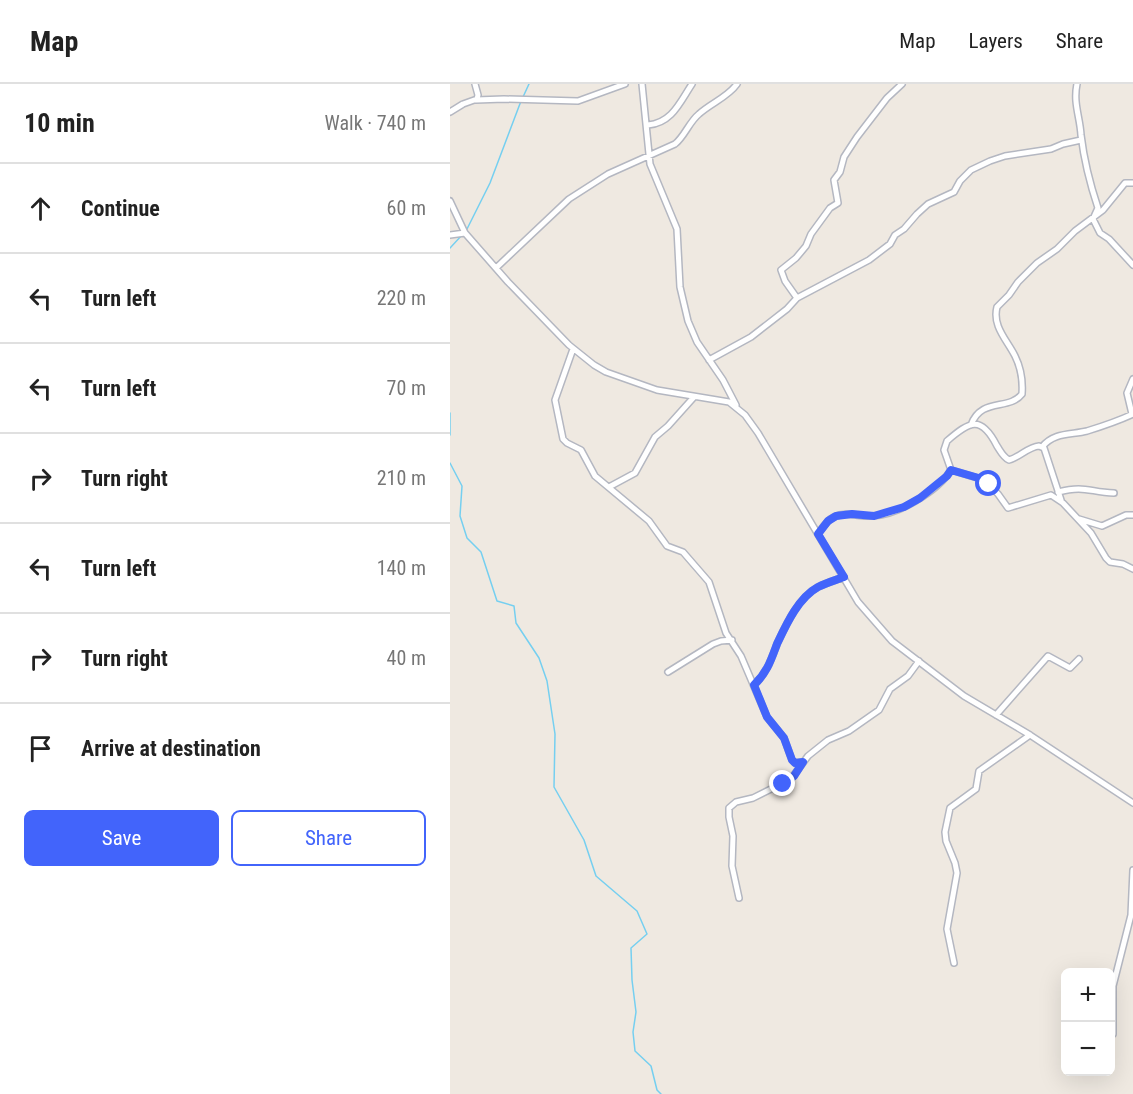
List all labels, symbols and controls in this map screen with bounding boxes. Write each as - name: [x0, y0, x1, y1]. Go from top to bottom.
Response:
- text: Map: [30, 25, 78, 58]
- text: Map: [899, 29, 936, 53]
- text: Layers: [969, 29, 1023, 53]
- text: Share: [1056, 29, 1103, 53]
- text: 10 min: [24, 108, 95, 138]
- text: Walk · 740 m: [325, 111, 426, 135]
- icon: ahead: [24, 192, 57, 225]
- text: Continue: [81, 196, 160, 221]
- text: 60 m: [387, 196, 426, 220]
- icon: left: [24, 282, 57, 315]
- text: Turn left: [81, 286, 156, 311]
- text: 220 m: [377, 286, 426, 310]
- icon: left: [24, 372, 57, 405]
- text: Turn left: [81, 376, 156, 401]
- text: 70 m: [387, 376, 426, 400]
- icon: right: [24, 462, 57, 495]
- text: Turn right: [81, 466, 168, 491]
- text: 210 m: [377, 466, 426, 490]
- route start: [975, 470, 1001, 496]
- icon: left: [24, 552, 57, 585]
- text: Turn left: [81, 556, 156, 581]
- text: 140 m: [377, 556, 426, 580]
- icon: right: [24, 642, 57, 675]
- text: Turn right: [81, 646, 168, 671]
- text: 40 m: [387, 646, 426, 670]
- icon: arrive: [24, 732, 57, 765]
- text: Arrive at destination: [81, 736, 261, 761]
- route end: [769, 770, 795, 796]
- button: Save: [24, 810, 219, 866]
- button: Share: [231, 810, 426, 866]
- map controls: [1061, 968, 1115, 1076]
- button: +: [1061, 968, 1115, 1022]
- button: −: [1061, 1022, 1115, 1076]

